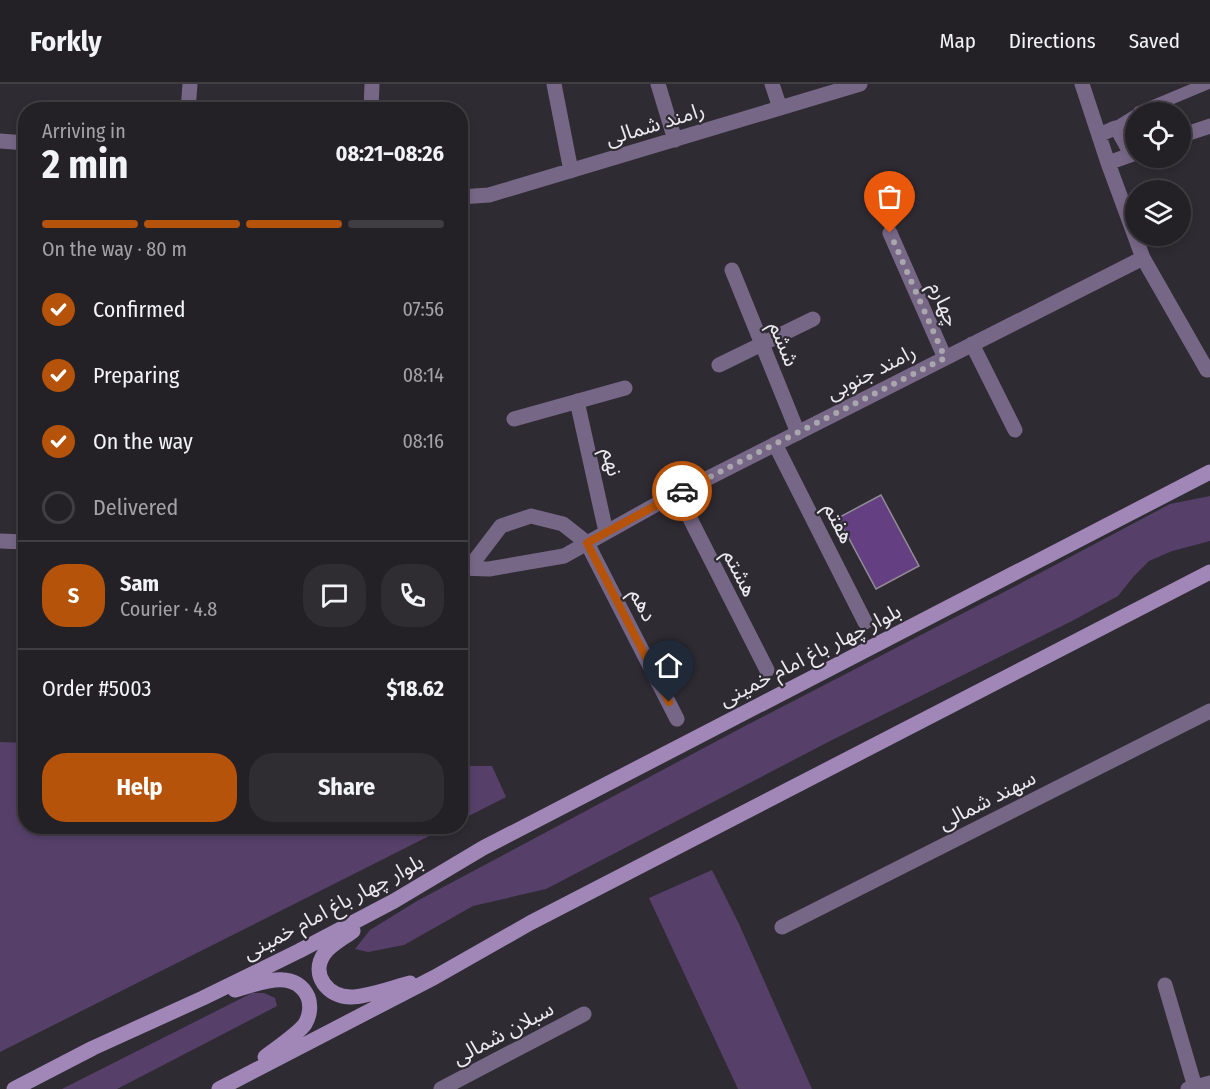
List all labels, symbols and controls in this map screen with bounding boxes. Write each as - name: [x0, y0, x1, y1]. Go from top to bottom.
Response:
- text: Forkly: [30, 25, 102, 58]
- text: Map: [939, 28, 976, 54]
- text: Directions: [1009, 28, 1096, 54]
- text: Saved: [1129, 28, 1180, 54]
- street label: رامند شمالی: [602, 97, 708, 151]
- map controls: [1125, 102, 1191, 246]
- button: locate: [1125, 102, 1191, 168]
- text: Arriving in: [42, 119, 126, 143]
- text: 08:21–08:26: [335, 140, 444, 167]
- text: 2 min: [42, 142, 128, 188]
- pin: [864, 171, 915, 233]
- icon: bag: [873, 180, 906, 213]
- button: layers: [1125, 180, 1191, 246]
- text: On the way · 80 m: [42, 237, 187, 261]
- street label: چهارم: [920, 278, 965, 332]
- icon: check: [42, 293, 75, 326]
- text: Confirmed: [93, 296, 186, 323]
- text: 07:56: [402, 297, 444, 321]
- street label: ششم: [761, 318, 805, 371]
- street label: رامند جنوبی: [822, 338, 920, 406]
- icon: check: [42, 359, 75, 392]
- text: Preparing: [93, 362, 179, 389]
- text: 08:14: [403, 363, 444, 387]
- icon: check: [42, 425, 75, 458]
- text: On the way: [93, 428, 193, 455]
- text: 08:16: [402, 429, 444, 453]
- street label: نهم: [594, 445, 628, 479]
- courier: [652, 461, 712, 521]
- icon: car: [666, 475, 699, 508]
- text: Delivered: [93, 494, 178, 521]
- street label: هفتم: [816, 498, 860, 549]
- street label: هشتم: [715, 545, 763, 602]
- button: chat: [303, 564, 366, 627]
- button: phone: [381, 564, 444, 627]
- text: Sam: [120, 570, 159, 597]
- text: S: [68, 582, 79, 609]
- street label: دهم: [622, 584, 662, 627]
- text: Courier · 4.8: [120, 597, 217, 621]
- street label: بلوار چهار باغ امام خمینی: [715, 598, 907, 715]
- pin: [643, 640, 694, 702]
- icon: home: [652, 649, 685, 682]
- text: Order #5003: [42, 675, 152, 702]
- text: $18.62: [387, 675, 444, 702]
- button: Help: [42, 753, 237, 822]
- button: Share: [249, 753, 444, 822]
- street label: سهند شمالی: [934, 764, 1040, 836]
- street label: بلوار چهار باغ امام خمینی: [238, 848, 429, 968]
- street label: سبلان شمالی: [448, 995, 558, 1071]

